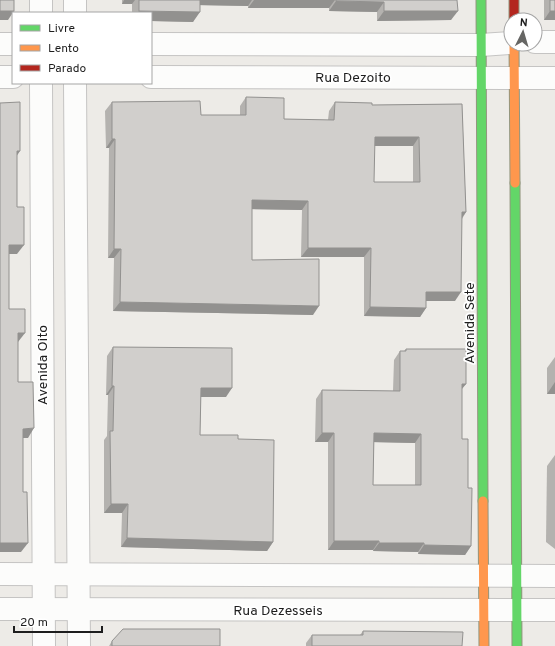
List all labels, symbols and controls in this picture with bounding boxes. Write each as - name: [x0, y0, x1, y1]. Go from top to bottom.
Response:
- legend: [12, 12, 152, 84]
- north arrow: [503, 12, 543, 52]
- text: N: [519, 16, 528, 30]
- text: Livre: [48, 21, 75, 37]
- text: Lento: [48, 41, 79, 57]
- text: Parado: [48, 61, 86, 77]
- street label: Rua Dezoito: [315, 70, 391, 87]
- street label: Avenida Sete: [462, 282, 479, 364]
- street label: Avenida Oito: [35, 325, 52, 405]
- street label: Rua Dezesseis: [233, 603, 323, 620]
- scale bar: [14, 608, 102, 634]
- text: 20 m: [20, 615, 48, 631]

